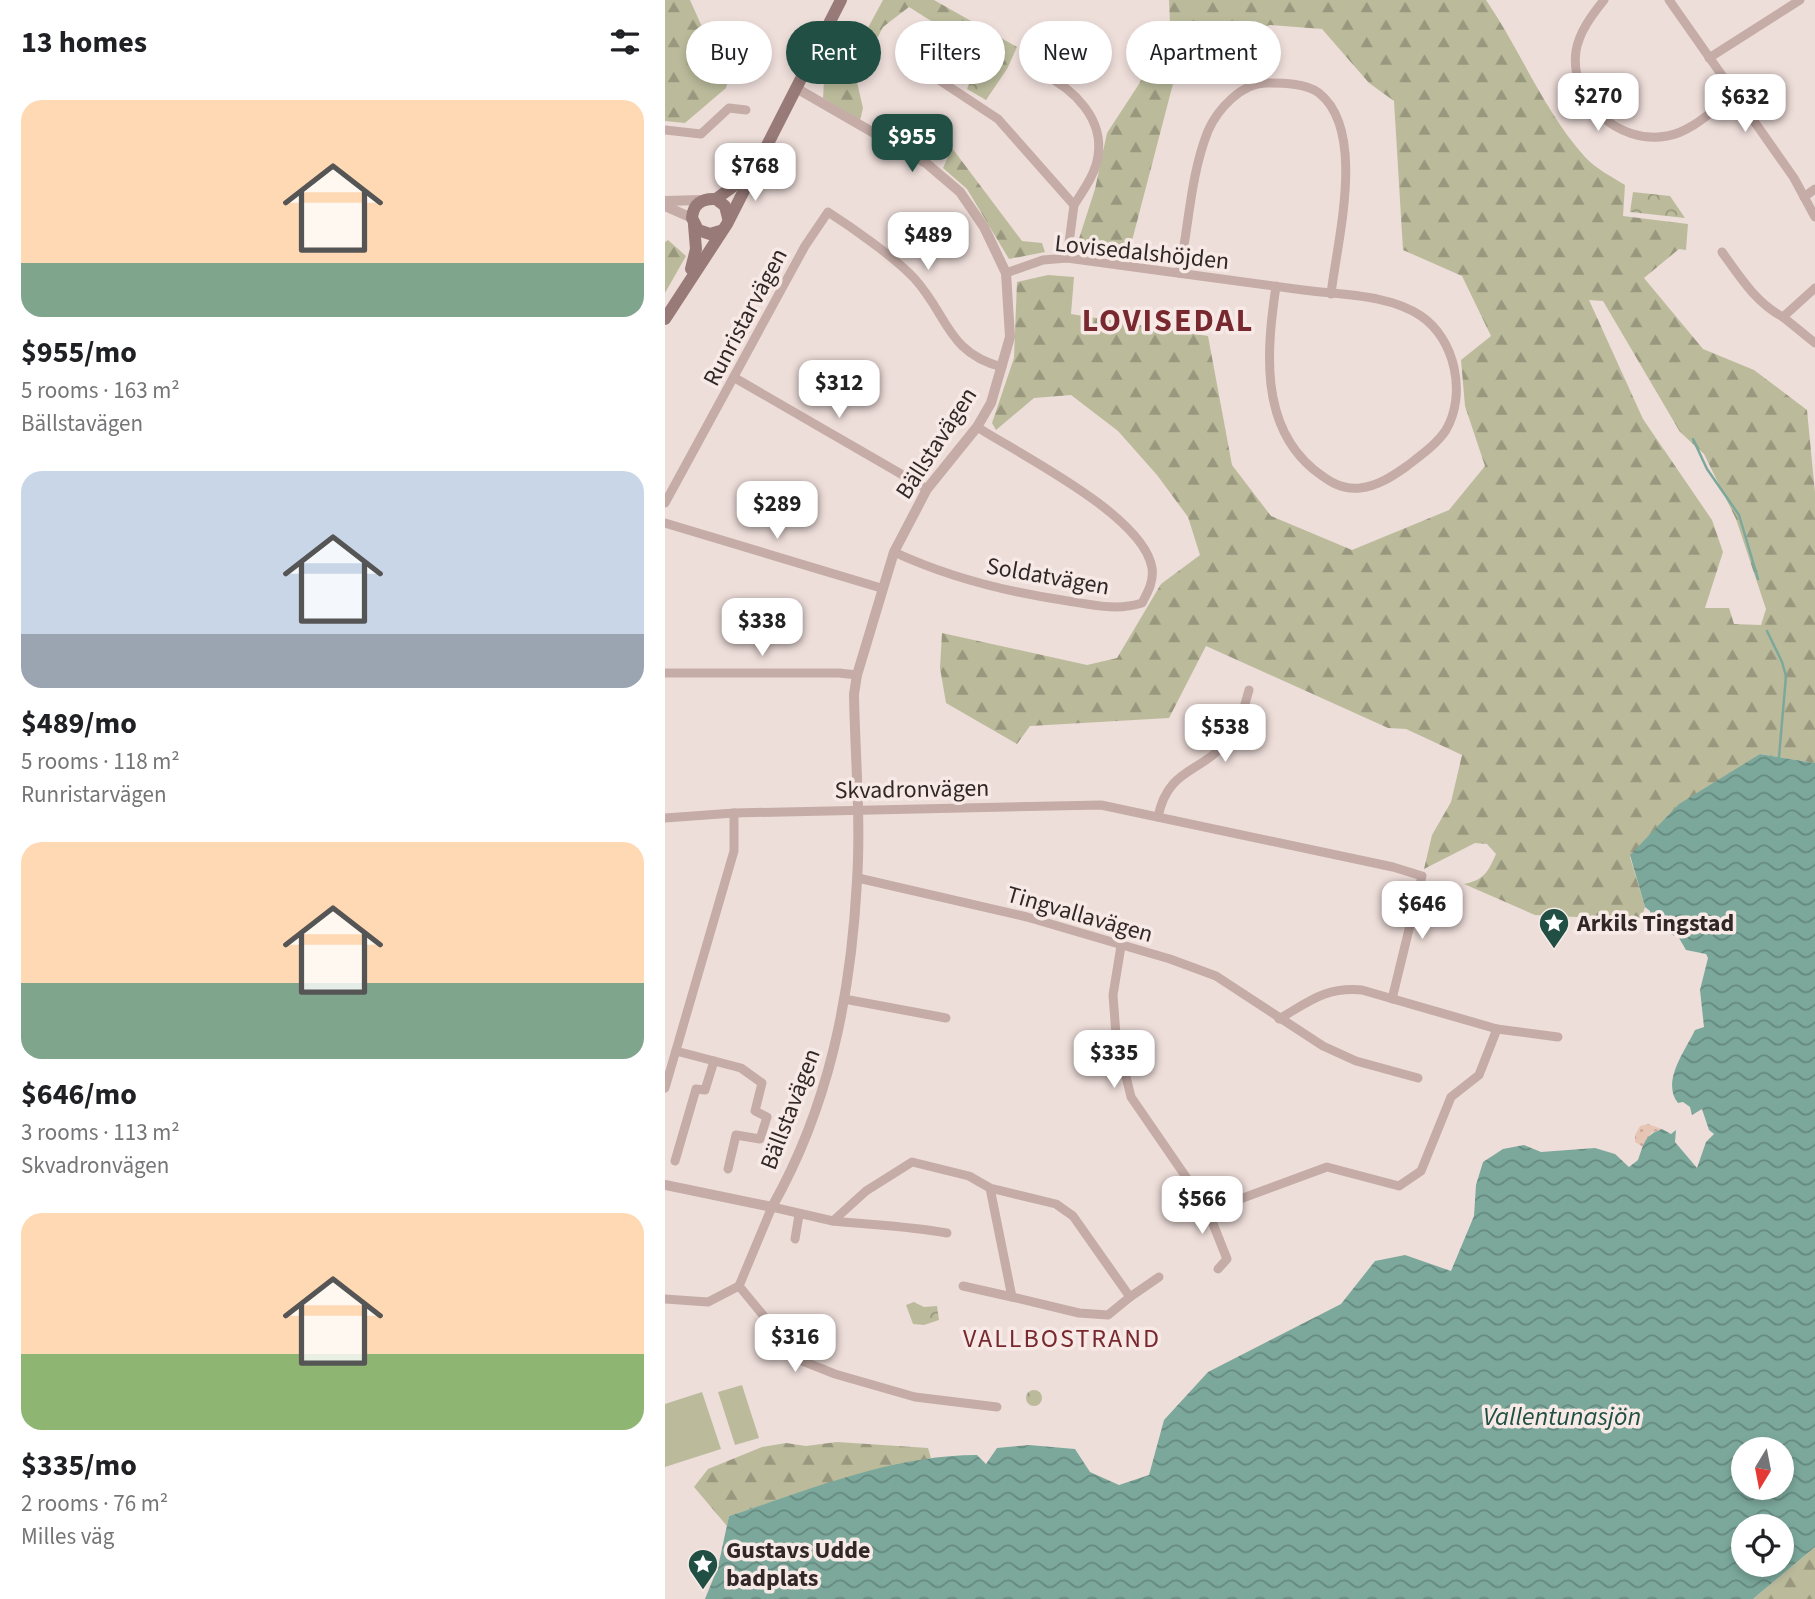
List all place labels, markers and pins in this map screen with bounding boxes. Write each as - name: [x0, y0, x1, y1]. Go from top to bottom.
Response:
- pin: $270: [1557, 74, 1639, 133]
- pin: $632: [1704, 74, 1786, 134]
- pin: $955: [871, 114, 953, 174]
- pin: $768: [714, 144, 796, 203]
- pin: $489: [887, 212, 969, 272]
- pin: $312: [798, 360, 880, 420]
- pin: $289: [736, 482, 818, 541]
- pin: $338: [721, 598, 803, 658]
- pin: $538: [1184, 704, 1266, 764]
- pin: $646: [1381, 881, 1463, 941]
- place icon: Arkils Tingstad: [1537, 906, 1571, 950]
- place label: Arkils Tingstad: [1576, 906, 1734, 941]
- pin: $335: [1073, 1030, 1155, 1090]
- pin: $566: [1161, 1176, 1243, 1236]
- pin: $316: [754, 1314, 836, 1374]
- place label: Gustavs Udde badplats: [726, 1533, 870, 1596]
- place icon: Gustavs Udde badplats: [686, 1547, 720, 1591]

